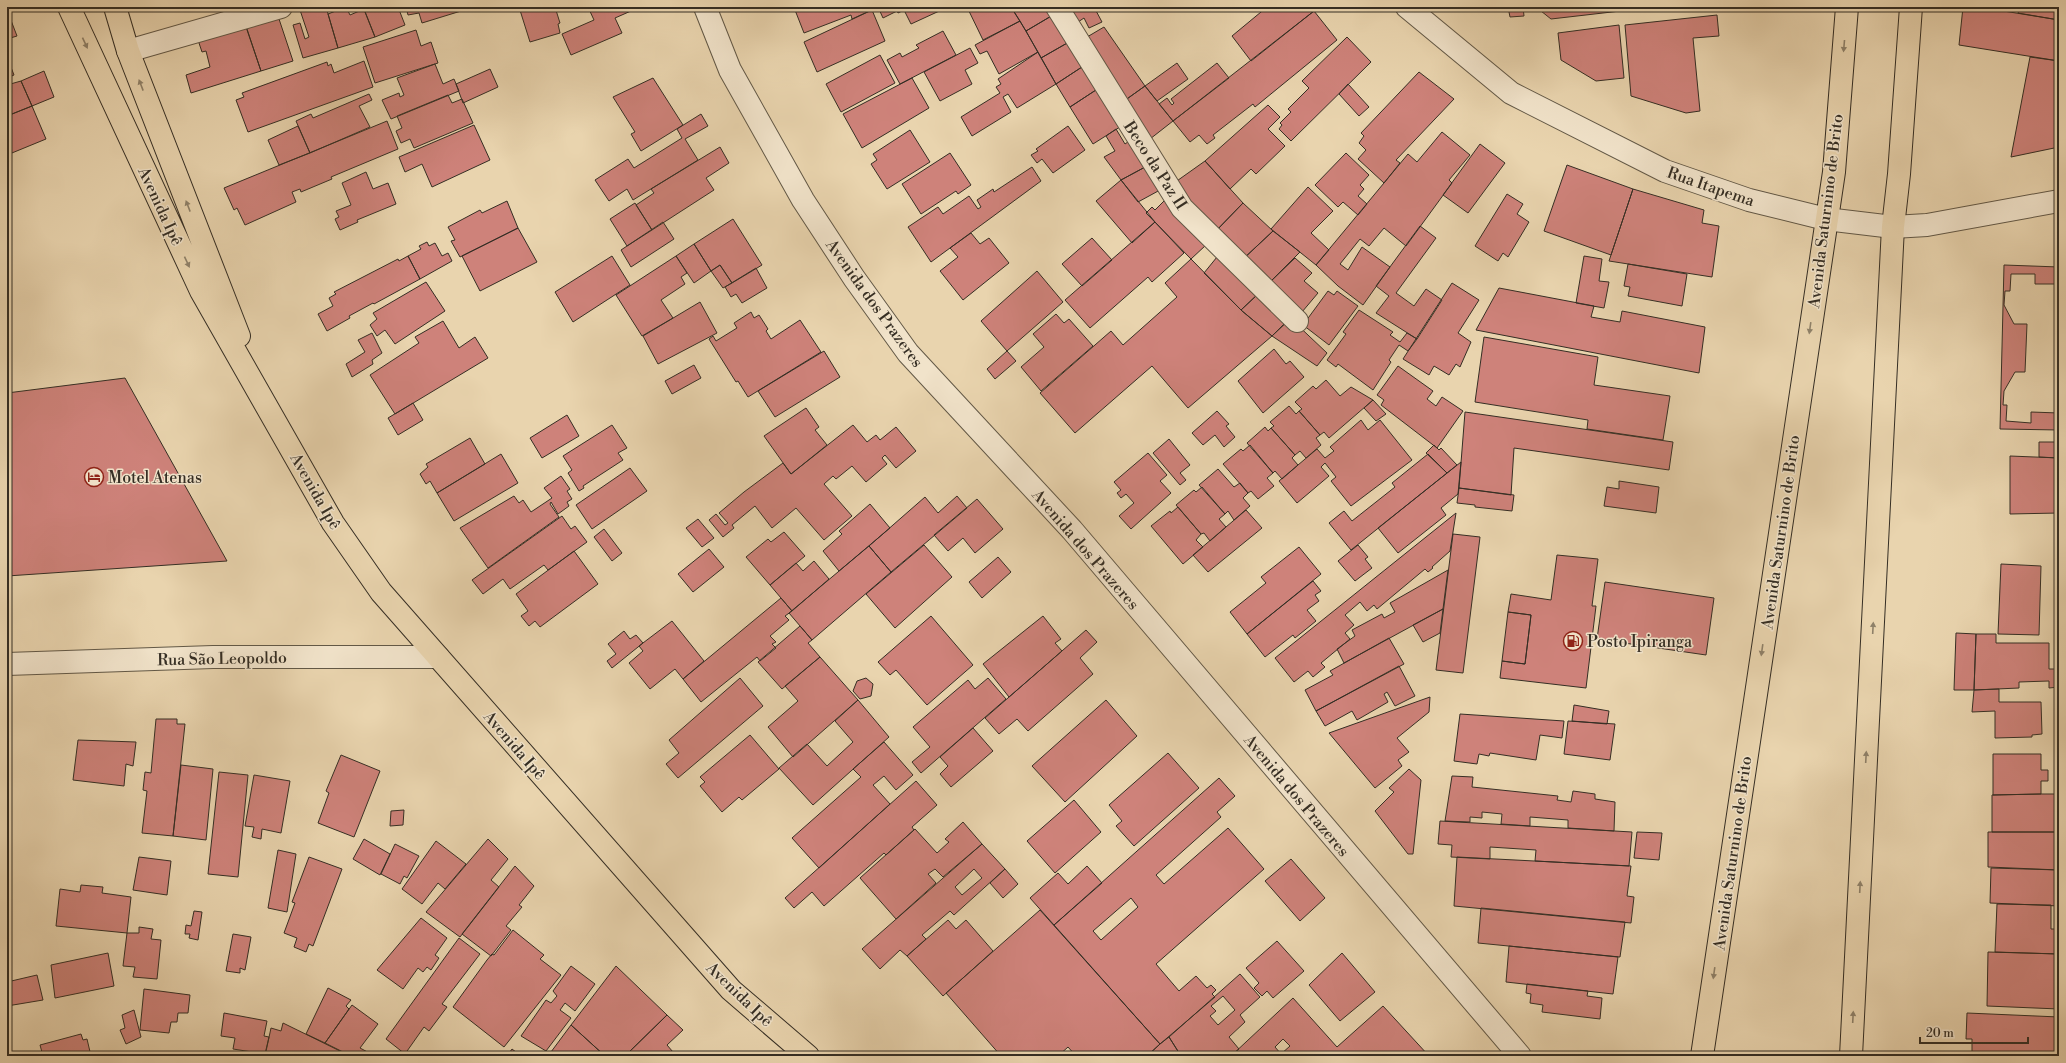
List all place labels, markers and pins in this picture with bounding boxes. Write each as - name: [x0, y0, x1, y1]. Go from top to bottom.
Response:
- hotel icon: Motel Atenas: [83, 466, 105, 488]
- place label: Motel Atenas: [108, 468, 202, 488]
- fuel station icon: Posto Ipiranga: [1562, 630, 1584, 652]
- place label: Posto Ipiranga: [1587, 632, 1693, 652]

